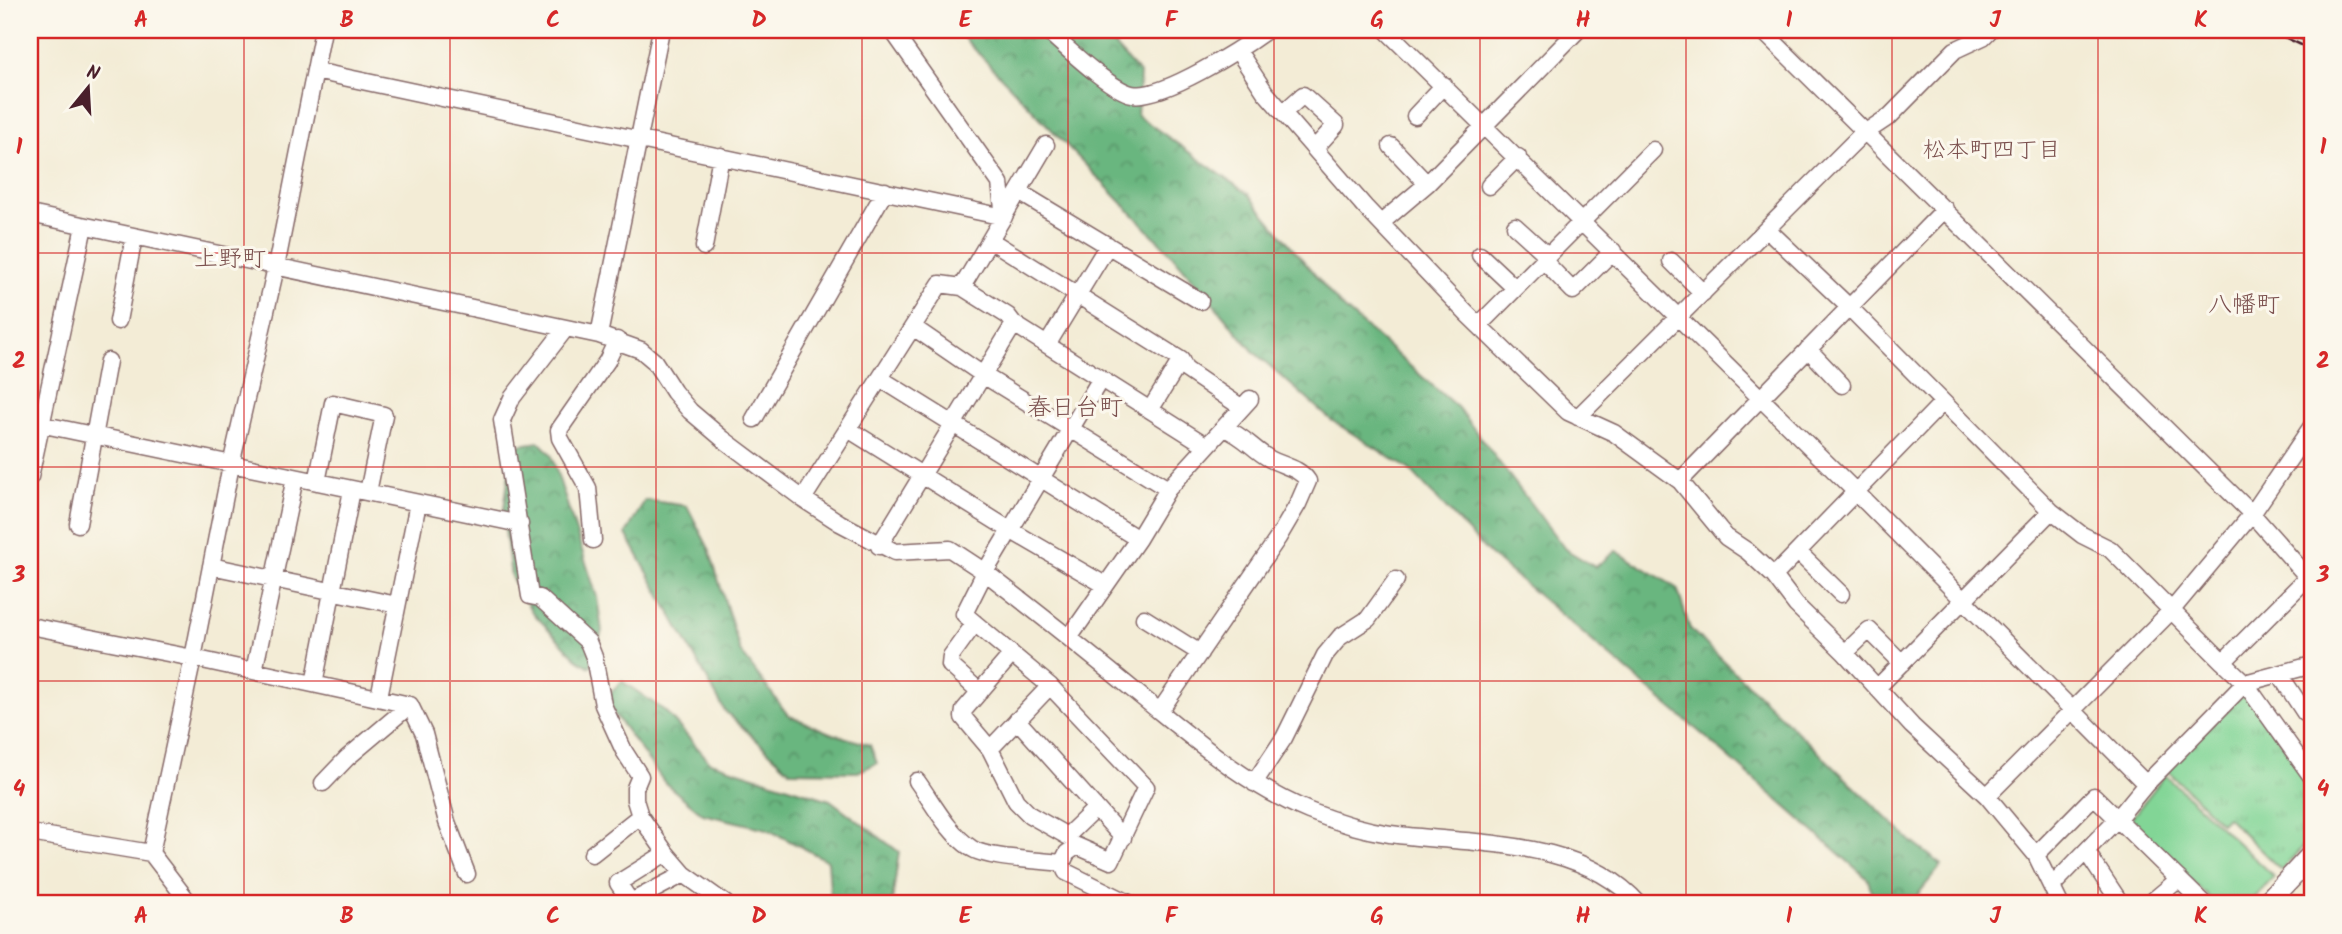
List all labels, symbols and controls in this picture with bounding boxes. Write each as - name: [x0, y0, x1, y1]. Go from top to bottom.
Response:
- text: A: [134, 3, 148, 39]
- text: B: [340, 3, 354, 39]
- text: C: [546, 3, 560, 39]
- text: D: [751, 3, 767, 39]
- text: E: [959, 3, 973, 39]
- text: F: [1165, 3, 1179, 39]
- text: G: [1370, 3, 1384, 39]
- text: H: [1576, 3, 1591, 39]
- text: I: [1785, 3, 1793, 39]
- text: J: [1989, 3, 2001, 39]
- text: K: [2194, 3, 2208, 39]
- north arrow: [52, 52, 122, 122]
- text: N: [82, 58, 103, 90]
- text: 1: [16, 130, 23, 166]
- text: 1: [2320, 130, 2327, 166]
- district label: 松本町四丁目: [1923, 133, 2061, 169]
- district label: 上野町: [194, 240, 266, 279]
- district label: 八幡町: [2208, 286, 2280, 325]
- text: 2: [12, 344, 26, 380]
- text: 2: [2316, 344, 2330, 380]
- district label: 春日台町: [1027, 389, 1123, 428]
- text: 3: [12, 558, 26, 594]
- text: 3: [2316, 558, 2330, 594]
- text: 4: [13, 772, 26, 808]
- text: 4: [2317, 772, 2330, 808]
- text: A: [134, 899, 148, 934]
- text: B: [340, 899, 354, 934]
- text: C: [546, 899, 560, 934]
- text: D: [751, 899, 767, 934]
- text: E: [959, 899, 973, 934]
- text: F: [1165, 899, 1179, 934]
- text: G: [1370, 899, 1384, 934]
- text: H: [1576, 899, 1591, 934]
- text: I: [1785, 899, 1793, 934]
- text: J: [1989, 899, 2001, 934]
- text: K: [2194, 899, 2208, 934]

